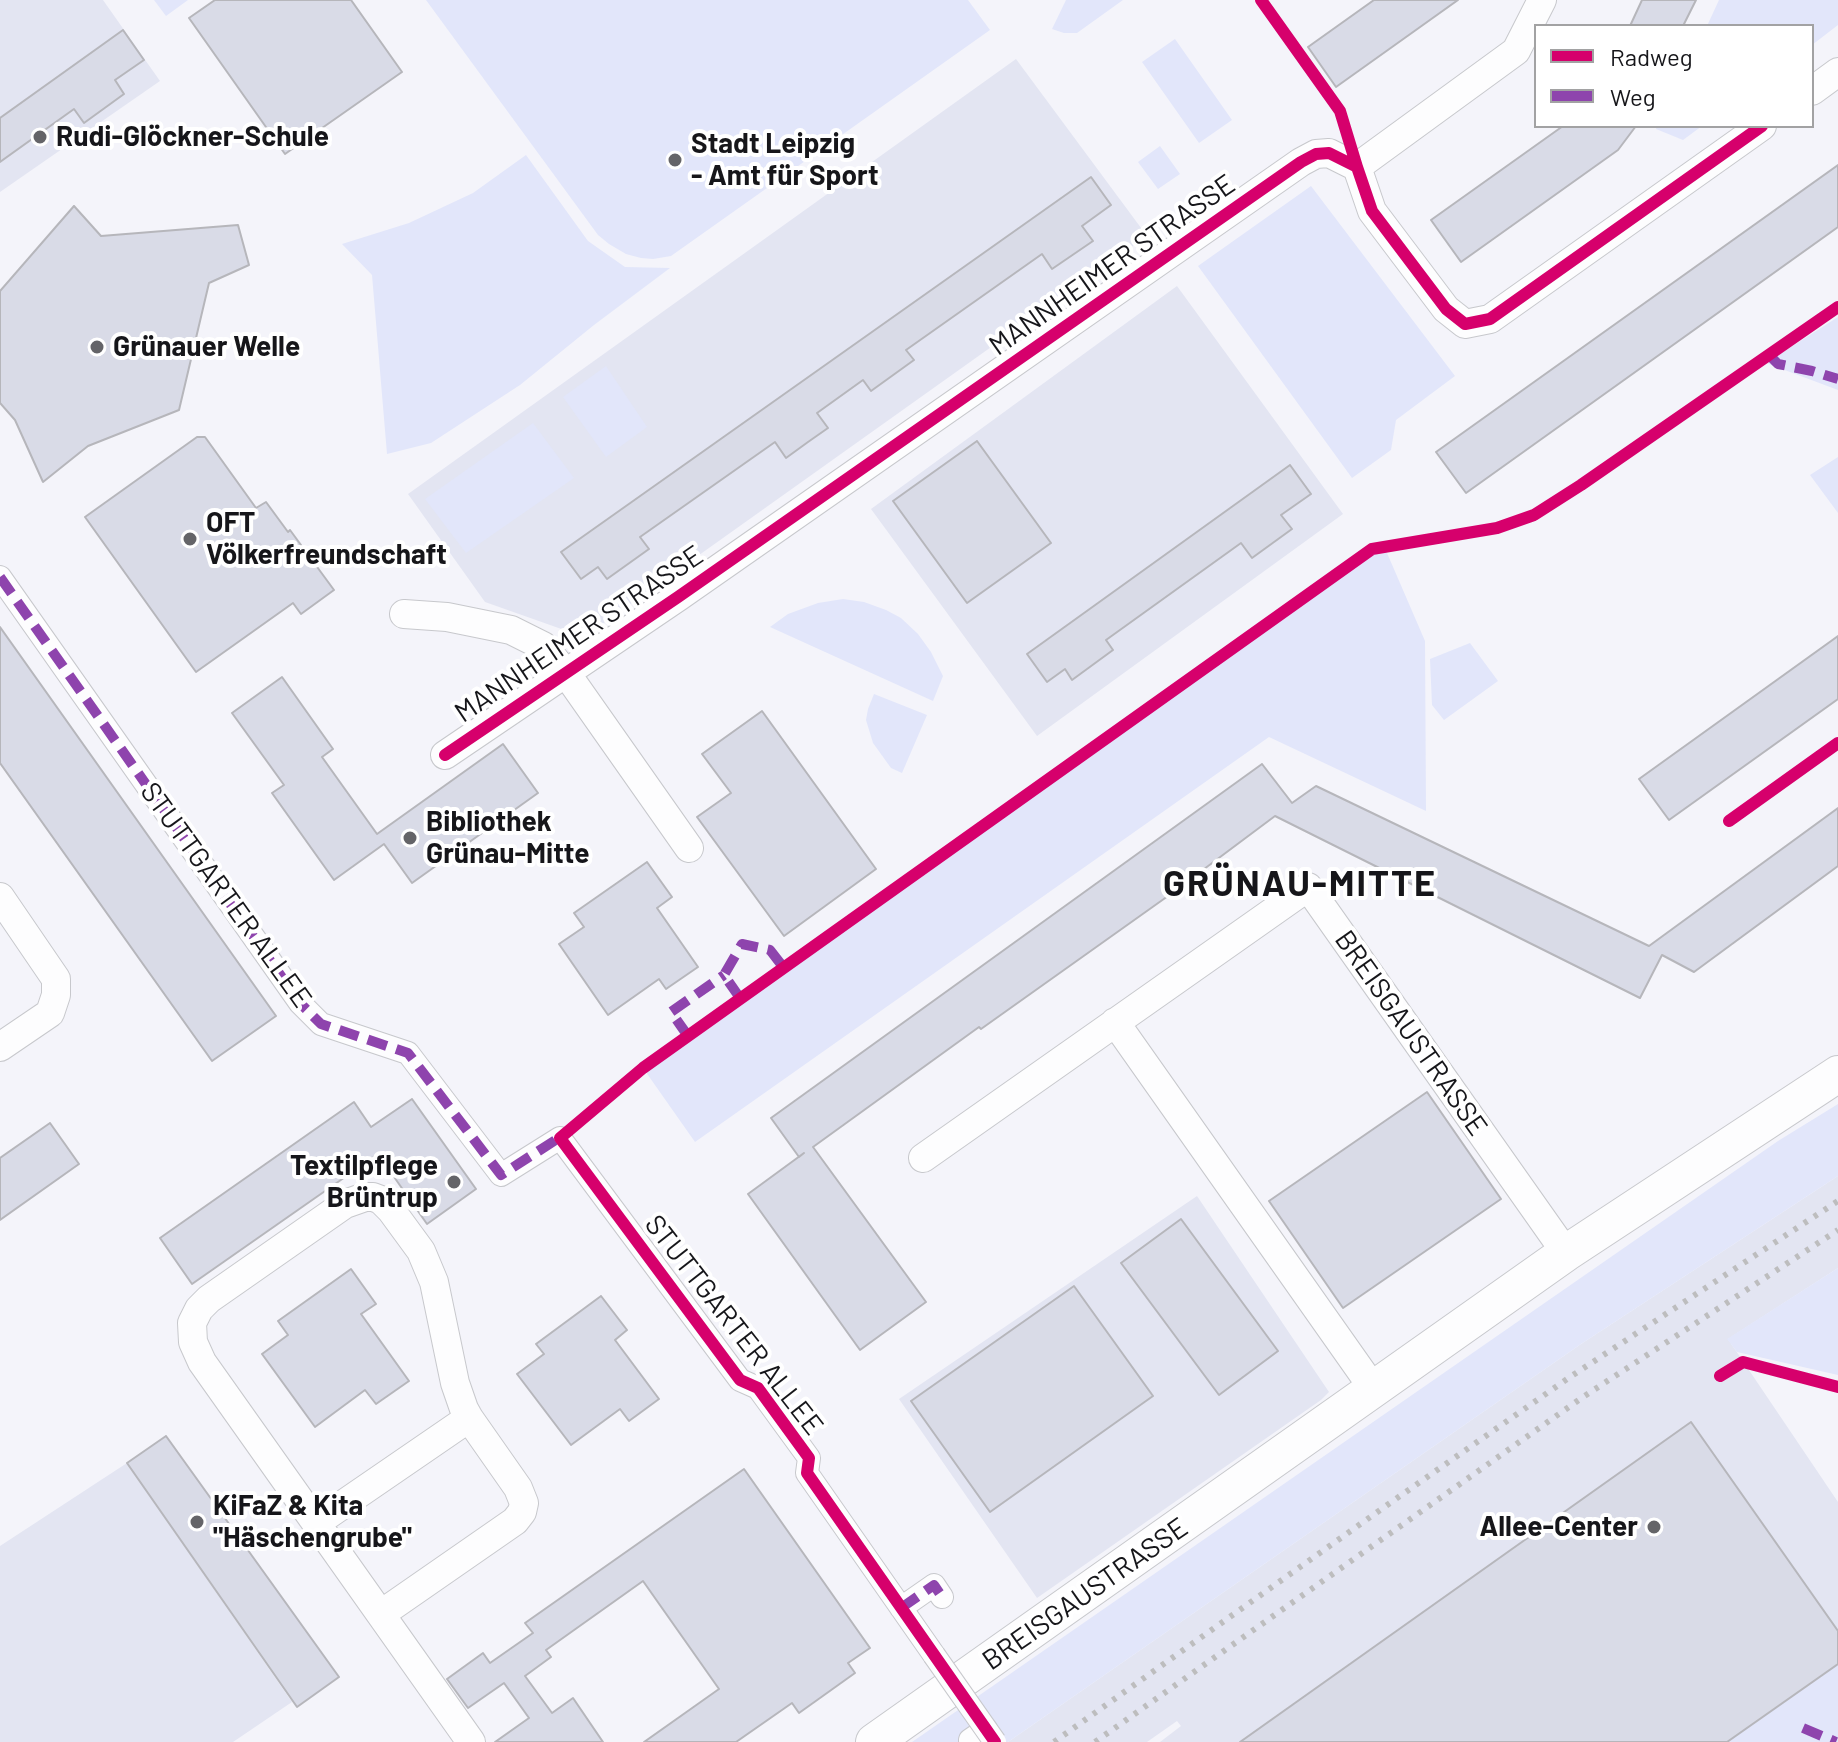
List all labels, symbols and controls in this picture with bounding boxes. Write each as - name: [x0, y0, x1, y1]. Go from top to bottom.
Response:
- legend: [1534, 24, 1814, 128]
- text: Radweg: [1610, 42, 1693, 71]
- text: Weg: [1610, 82, 1656, 111]
- place label: Rudi-Glöckner-Schule: [56, 120, 329, 154]
- place label: Stadt Leipzig - Amt für Sport: [691, 127, 879, 193]
- marker: Rudi-Glöckner-Schule: [31, 128, 49, 146]
- marker: Stadt Leipzig - Amt für Sport: [666, 151, 684, 169]
- street label: MANNHEIMER STRASSE: [983, 167, 1241, 363]
- place label: Grünauer Welle: [113, 330, 300, 364]
- marker: Grünauer Welle: [88, 338, 106, 356]
- place label: OFT Völkerfreundschaft: [206, 506, 447, 572]
- marker: OFT Völkerfreundschaft: [181, 530, 199, 548]
- street label: MANNHEIMER STRASSE: [448, 538, 710, 730]
- street label: STUTTGARTER ALLEE: [133, 776, 319, 1014]
- place label: Bibliothek Grünau-Mitte: [426, 805, 590, 871]
- marker: Bibliothek Grünau-Mitte: [401, 829, 419, 847]
- district label: GRÜNAU-MITTE: [1163, 862, 1437, 906]
- street label: BREISGAUSTRASSE: [1328, 924, 1494, 1142]
- place label: Textilpflege Brüntrup: [290, 1149, 438, 1215]
- marker: Textilpflege Brüntrup: [445, 1173, 463, 1191]
- street label: STUTTGARTER ALLEE: [638, 1208, 830, 1442]
- place label: KiFaZ & Kita "Häschengrube": [213, 1489, 412, 1555]
- place label: Allee-Center: [1479, 1510, 1638, 1544]
- street label: BREISGAUSTRASSE: [976, 1511, 1194, 1677]
- marker: KiFaZ & Kita "Häschengrube": [188, 1513, 206, 1531]
- marker: Allee-Center: [1645, 1518, 1663, 1536]

